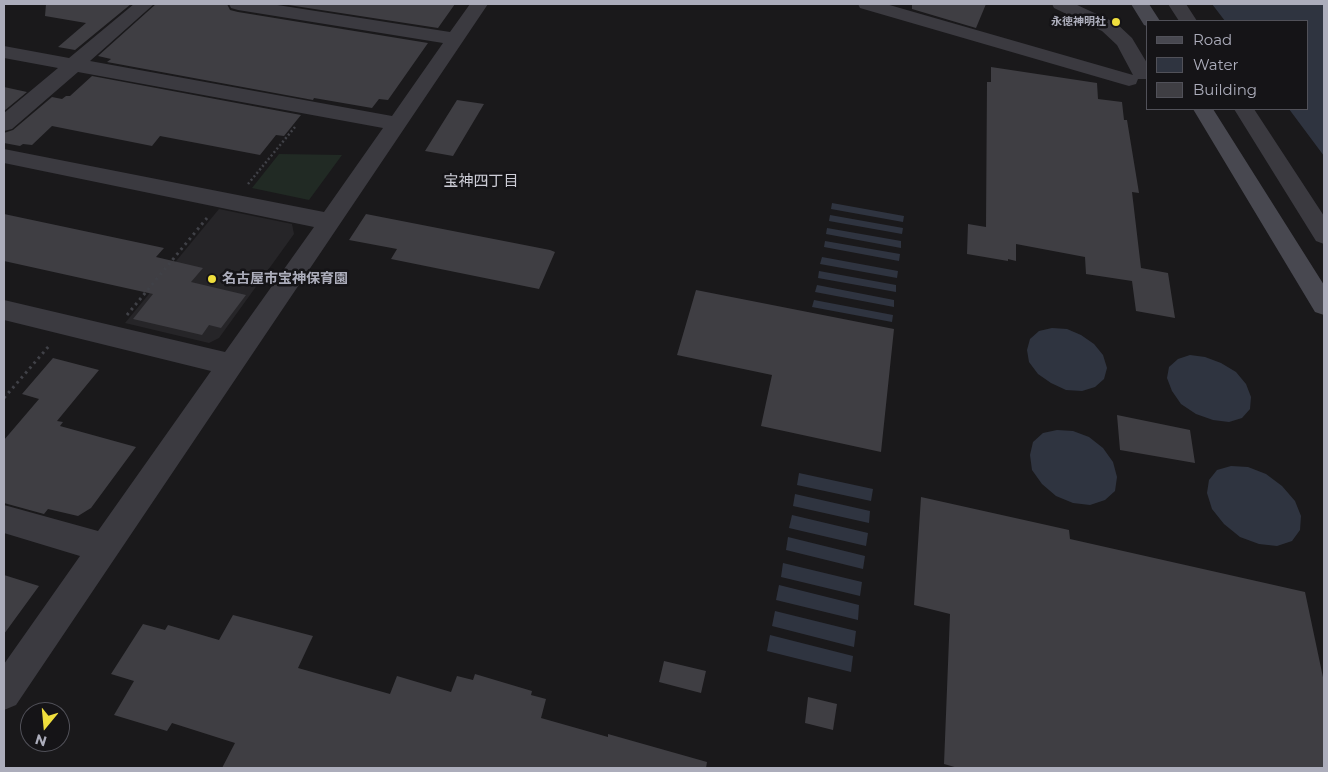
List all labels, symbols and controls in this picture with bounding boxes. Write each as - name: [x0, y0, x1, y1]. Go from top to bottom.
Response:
- place label: 永徳神明社: [1051, 15, 1106, 29]
- marker: 永徳神明社: [1110, 16, 1122, 28]
- legend: [1146, 20, 1308, 110]
- text: Road: [1193, 30, 1232, 49]
- text: Water: [1193, 55, 1239, 74]
- text: Building: [1193, 80, 1257, 99]
- district label: 宝神四丁目: [444, 173, 518, 191]
- place label: 名古屋市宝神保育園: [222, 271, 348, 287]
- marker: 名古屋市宝神保育園: [206, 273, 218, 285]
- north arrow: [20, 702, 70, 752]
- text: N: [33, 730, 49, 751]

